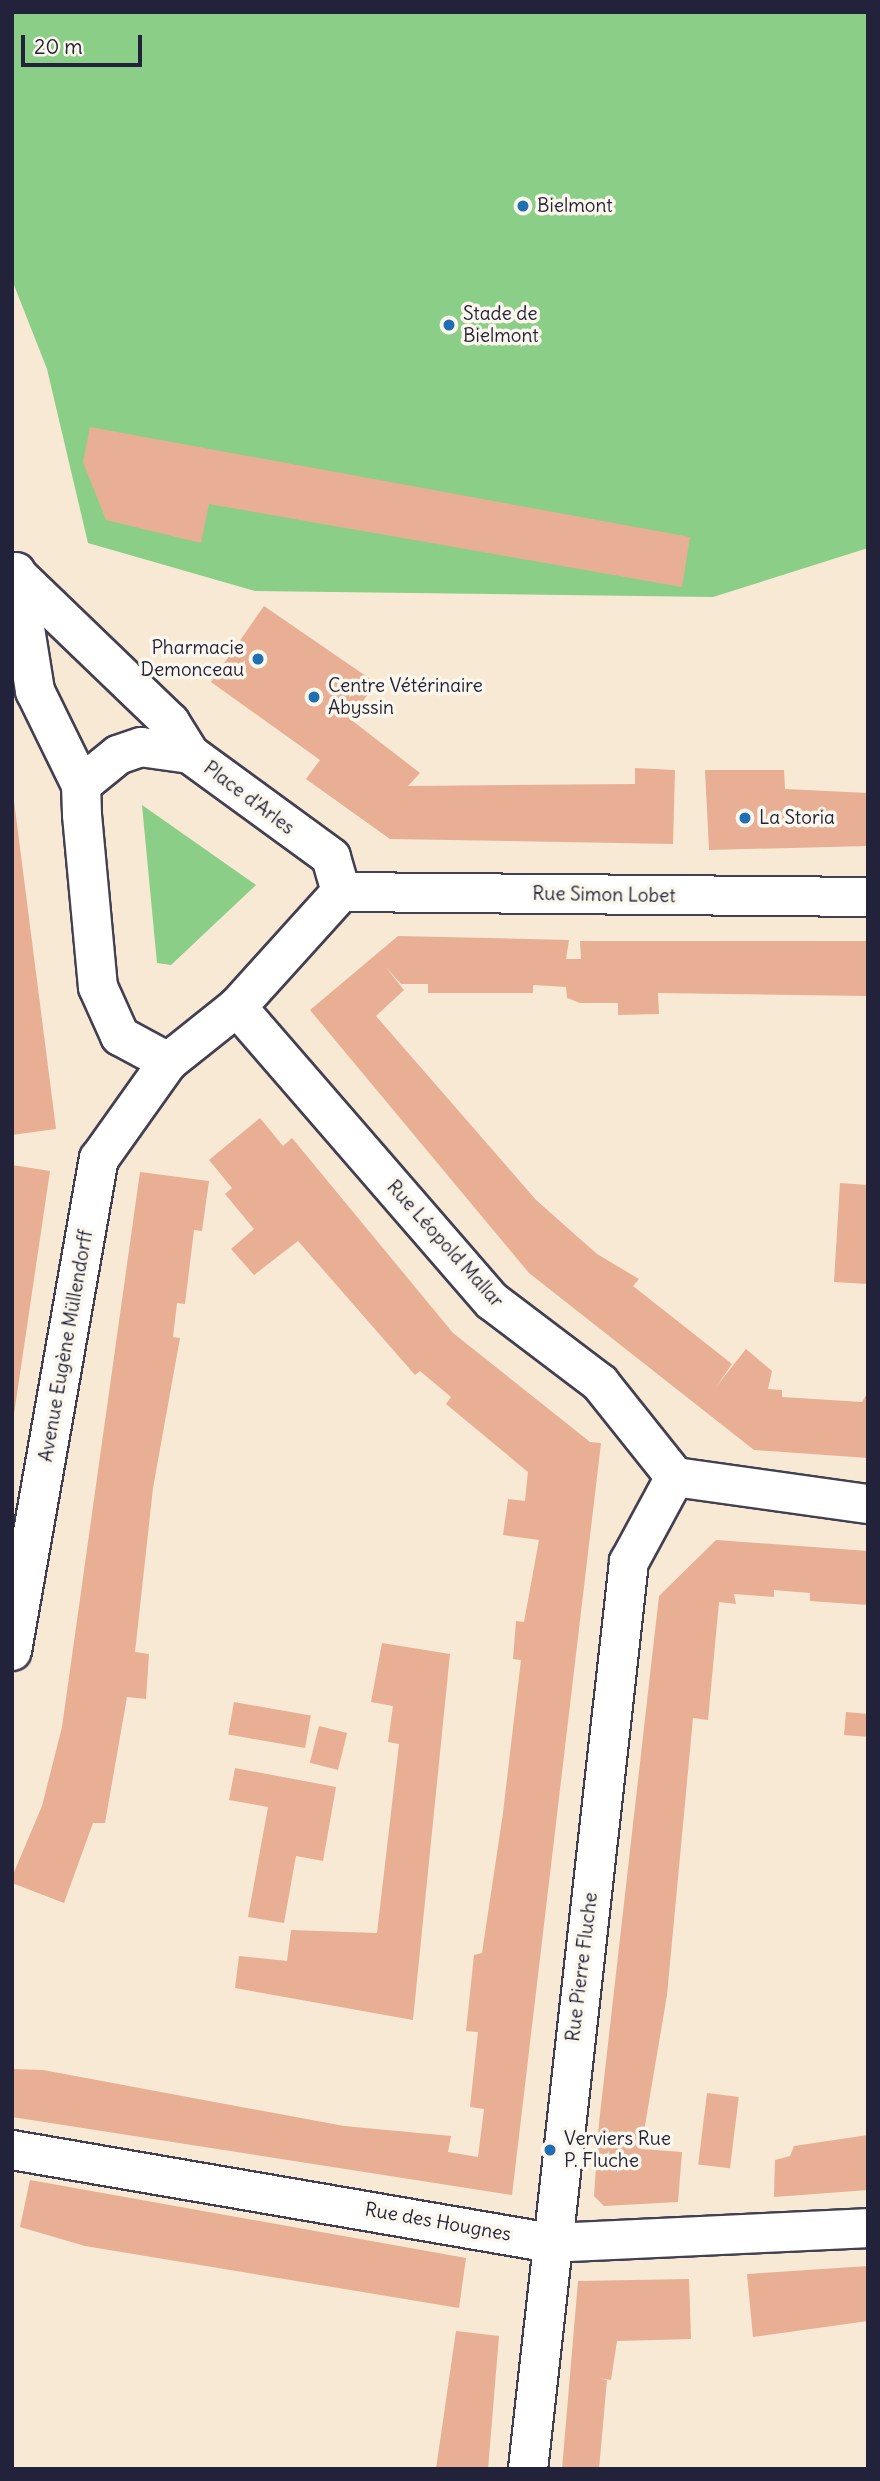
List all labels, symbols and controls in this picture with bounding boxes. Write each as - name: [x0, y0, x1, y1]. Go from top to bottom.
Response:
- scale bar: [24, 21, 145, 65]
- text: 20 m: [34, 33, 83, 60]
- place label: Bielmont: [537, 195, 613, 217]
- marker: Bielmont: [515, 198, 531, 214]
- place label: Stade de Bielmont: [463, 303, 539, 347]
- marker: Stade de Bielmont: [441, 317, 457, 333]
- place label: Pharmacie Demonceau: [141, 637, 244, 681]
- marker: Pharmacie Demonceau: [250, 651, 266, 667]
- place label: Centre Vétérinaire Abyssin: [328, 675, 483, 719]
- marker: Centre Vétérinaire Abyssin: [306, 689, 322, 705]
- street label: Place d'Arles: [199, 756, 299, 840]
- place label: La Storia: [759, 807, 835, 829]
- marker: La Storia: [737, 810, 753, 826]
- street label: Rue Simon Lobet: [532, 882, 676, 908]
- street label: Rue Léopold Mallar: [382, 1176, 508, 1312]
- street label: Avenue Eugène Müllendorff: [34, 1228, 98, 1464]
- street label: Rue Pierre Fluche: [562, 1891, 602, 2043]
- place label: Verviers Rue P. Fluche: [564, 2128, 671, 2172]
- marker: Verviers Rue P. Fluche: [542, 2142, 558, 2158]
- street label: Rue des Hougnes: [363, 2198, 513, 2246]

